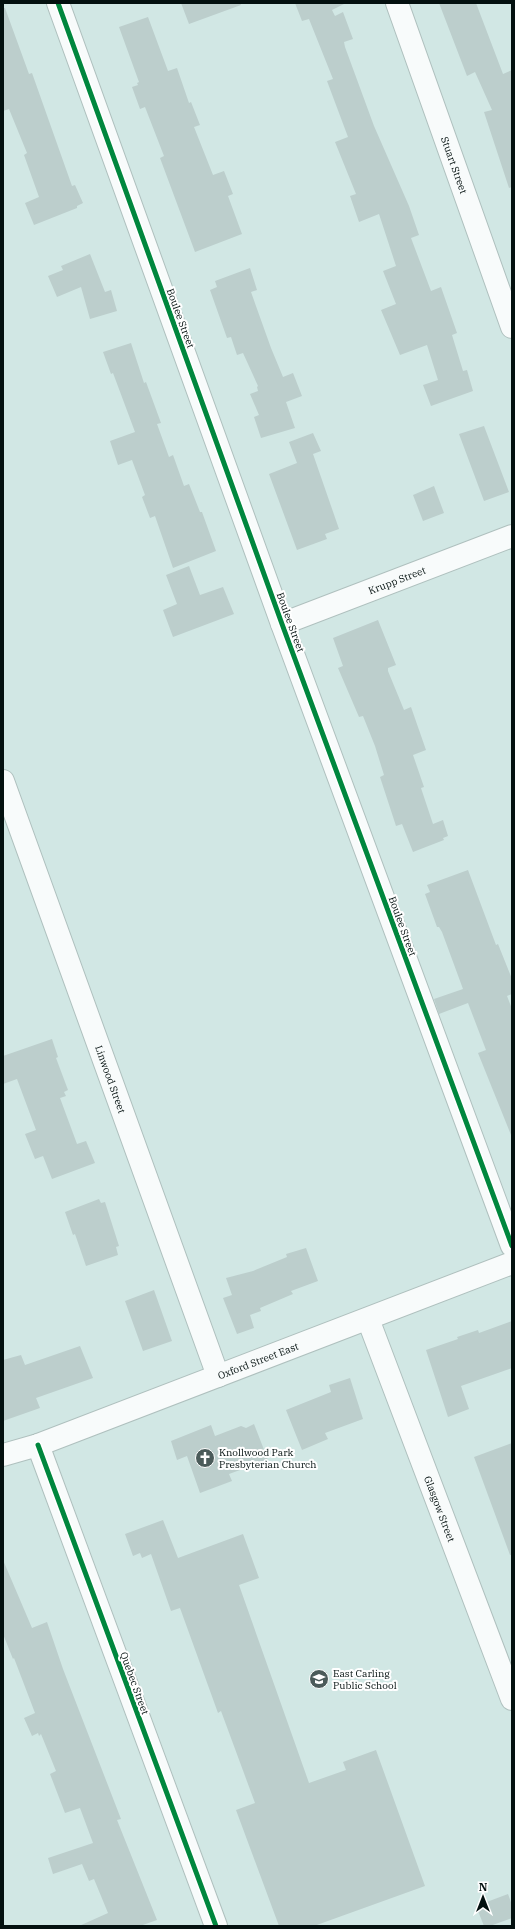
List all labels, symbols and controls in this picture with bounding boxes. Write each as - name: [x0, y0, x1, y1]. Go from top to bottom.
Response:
- street label: Stuart Street: [438, 135, 470, 196]
- street label: Boulee Street: [164, 287, 198, 350]
- street label: Krupp Street: [366, 563, 428, 597]
- street label: Boulee Street: [274, 591, 308, 654]
- street label: Boulee Street: [386, 895, 420, 958]
- street label: Linwood Street: [92, 1044, 129, 1115]
- street label: Oxford Street East: [216, 1339, 301, 1382]
- place label: Knollwood Park Presbyterian Church: [219, 1446, 317, 1471]
- church icon: Knollwood Park Presbyterian Church: [194, 1447, 216, 1469]
- street label: Glasgow Street: [421, 1474, 458, 1544]
- street label: Quebec Street: [117, 1650, 152, 1717]
- place label: East Carling Public School: [333, 1667, 397, 1692]
- school or university icon: East Carling Public School: [308, 1668, 330, 1690]
- north arrow: [463, 1877, 503, 1917]
- text: N: [479, 1880, 488, 1894]

